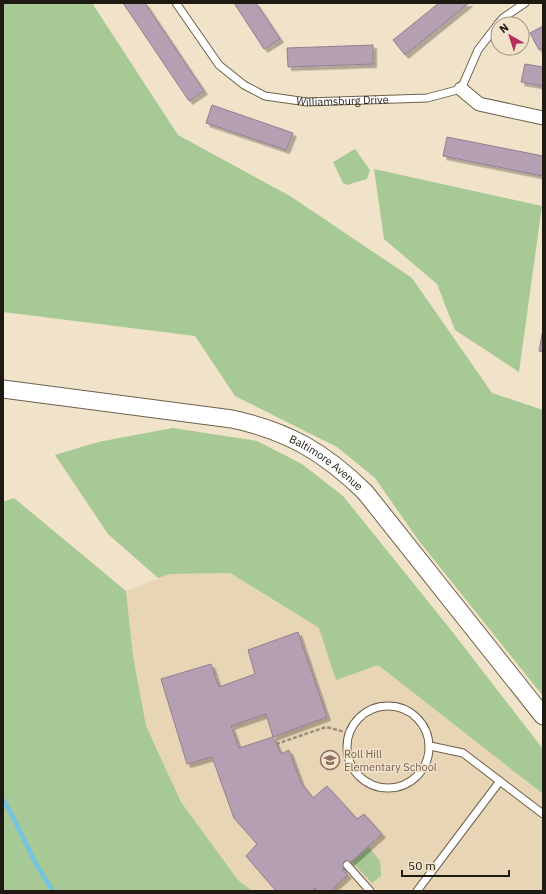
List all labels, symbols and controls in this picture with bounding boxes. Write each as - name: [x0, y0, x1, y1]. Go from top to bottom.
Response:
- north arrow: [490, 16, 530, 56]
- text: N: [496, 20, 511, 36]
- street label: Williamsburg Drive: [295, 92, 389, 109]
- street label: Baltimore Avenue: [287, 432, 366, 493]
- place label: Roll Hill Elementary School: [344, 747, 437, 774]
- school or university icon: Roll Hill Elementary School: [319, 749, 341, 771]
- scale bar: [402, 852, 509, 878]
- text: 50 m: [408, 858, 436, 873]

